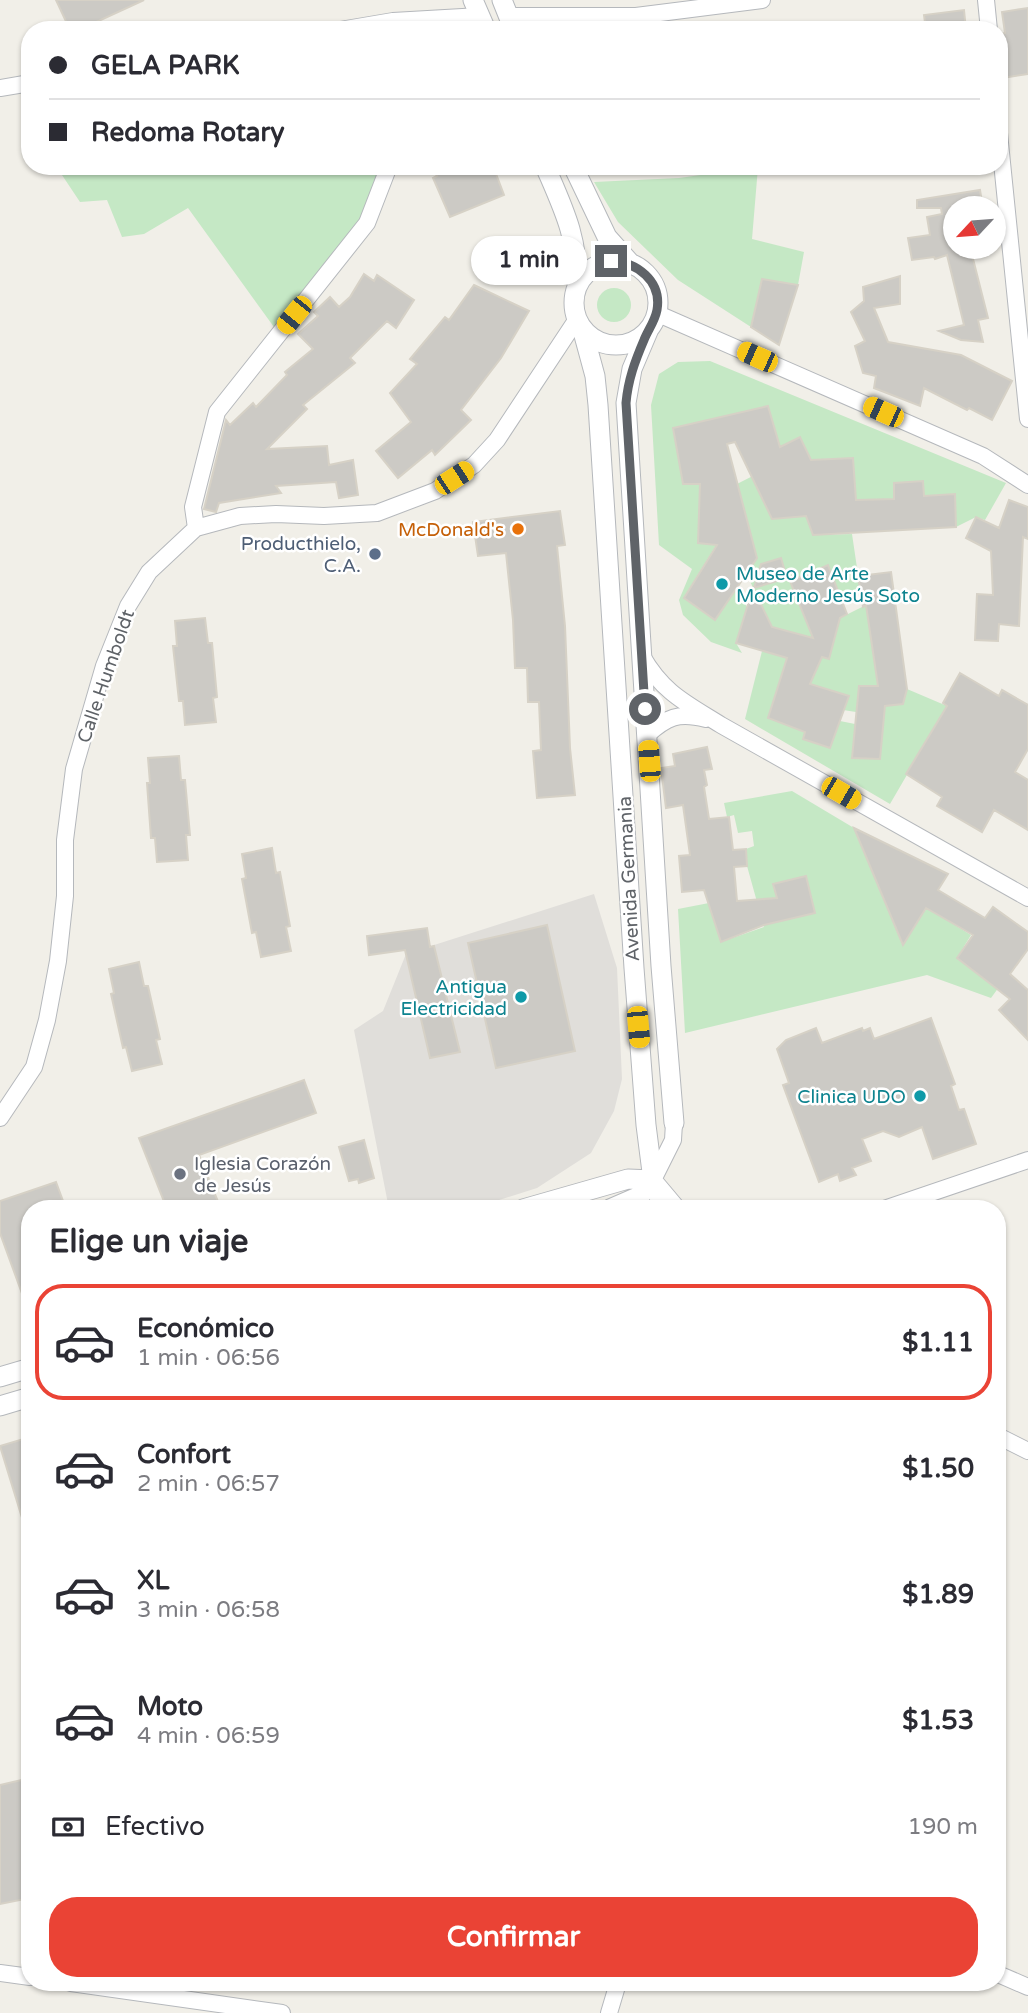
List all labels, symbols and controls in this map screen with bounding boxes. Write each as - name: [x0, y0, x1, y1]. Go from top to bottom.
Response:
- text: GELA PARK: [91, 50, 240, 81]
- text: Redoma Rotary: [91, 117, 284, 148]
- north arrow: [943, 196, 1006, 259]
- map controls: [943, 196, 1006, 259]
- callout: 1 min: [471, 236, 586, 286]
- route end: [595, 245, 627, 277]
- text: 1 min: [498, 246, 560, 274]
- car: [273, 292, 316, 338]
- car: [734, 339, 781, 375]
- car: [860, 394, 907, 430]
- car: [431, 458, 478, 498]
- place label: McDonald's: [398, 519, 504, 541]
- marker: McDonald's: [510, 521, 526, 537]
- place label: Producthielo, C.A.: [241, 533, 361, 577]
- marker: Producthielo, C.A.: [367, 546, 383, 562]
- place label: Museo de Arte Moderno Jesús Soto: [736, 563, 920, 607]
- marker: Museo de Arte Moderno Jesús Soto: [714, 576, 730, 592]
- street label: Calle Humboldt: [73, 607, 139, 746]
- route start: [629, 693, 661, 725]
- car: [638, 739, 661, 783]
- car: [818, 773, 865, 813]
- street label: Avenida Germania: [614, 796, 644, 962]
- place label: Antigua Electricidad: [400, 976, 507, 1020]
- marker: Antigua Electricidad: [513, 989, 529, 1005]
- car: [626, 1005, 651, 1049]
- place label: Clinica UDO: [797, 1086, 906, 1108]
- marker: Clinica UDO: [912, 1088, 928, 1104]
- place label: Iglesia Corazón de Jesús: [194, 1153, 331, 1197]
- marker: Iglesia Corazón de Jesús: [172, 1166, 188, 1182]
- text: Elige un viaje: [49, 1223, 248, 1261]
- icon: car: [53, 1311, 116, 1374]
- text: Económico: [137, 1313, 274, 1344]
- text: $1.11: [902, 1327, 974, 1358]
- text: 1 min · 06:56: [137, 1344, 280, 1372]
- icon: car: [53, 1437, 116, 1500]
- text: Confort: [137, 1439, 231, 1470]
- text: $1.50: [902, 1453, 974, 1484]
- text: 2 min · 06:57: [137, 1470, 280, 1498]
- icon: car: [53, 1563, 116, 1626]
- text: XL: [137, 1565, 169, 1596]
- text: $1.89: [902, 1579, 974, 1610]
- text: 3 min · 06:58: [137, 1596, 280, 1624]
- icon: car: [53, 1689, 116, 1752]
- text: Moto: [137, 1691, 203, 1722]
- text: $1.53: [902, 1705, 974, 1736]
- text: 4 min · 06:59: [137, 1722, 280, 1750]
- icon: cash: [49, 1808, 87, 1846]
- text: Efectivo: [105, 1811, 205, 1842]
- text: 190 m: [908, 1813, 978, 1841]
- button: Confirmar: [49, 1897, 978, 1977]

